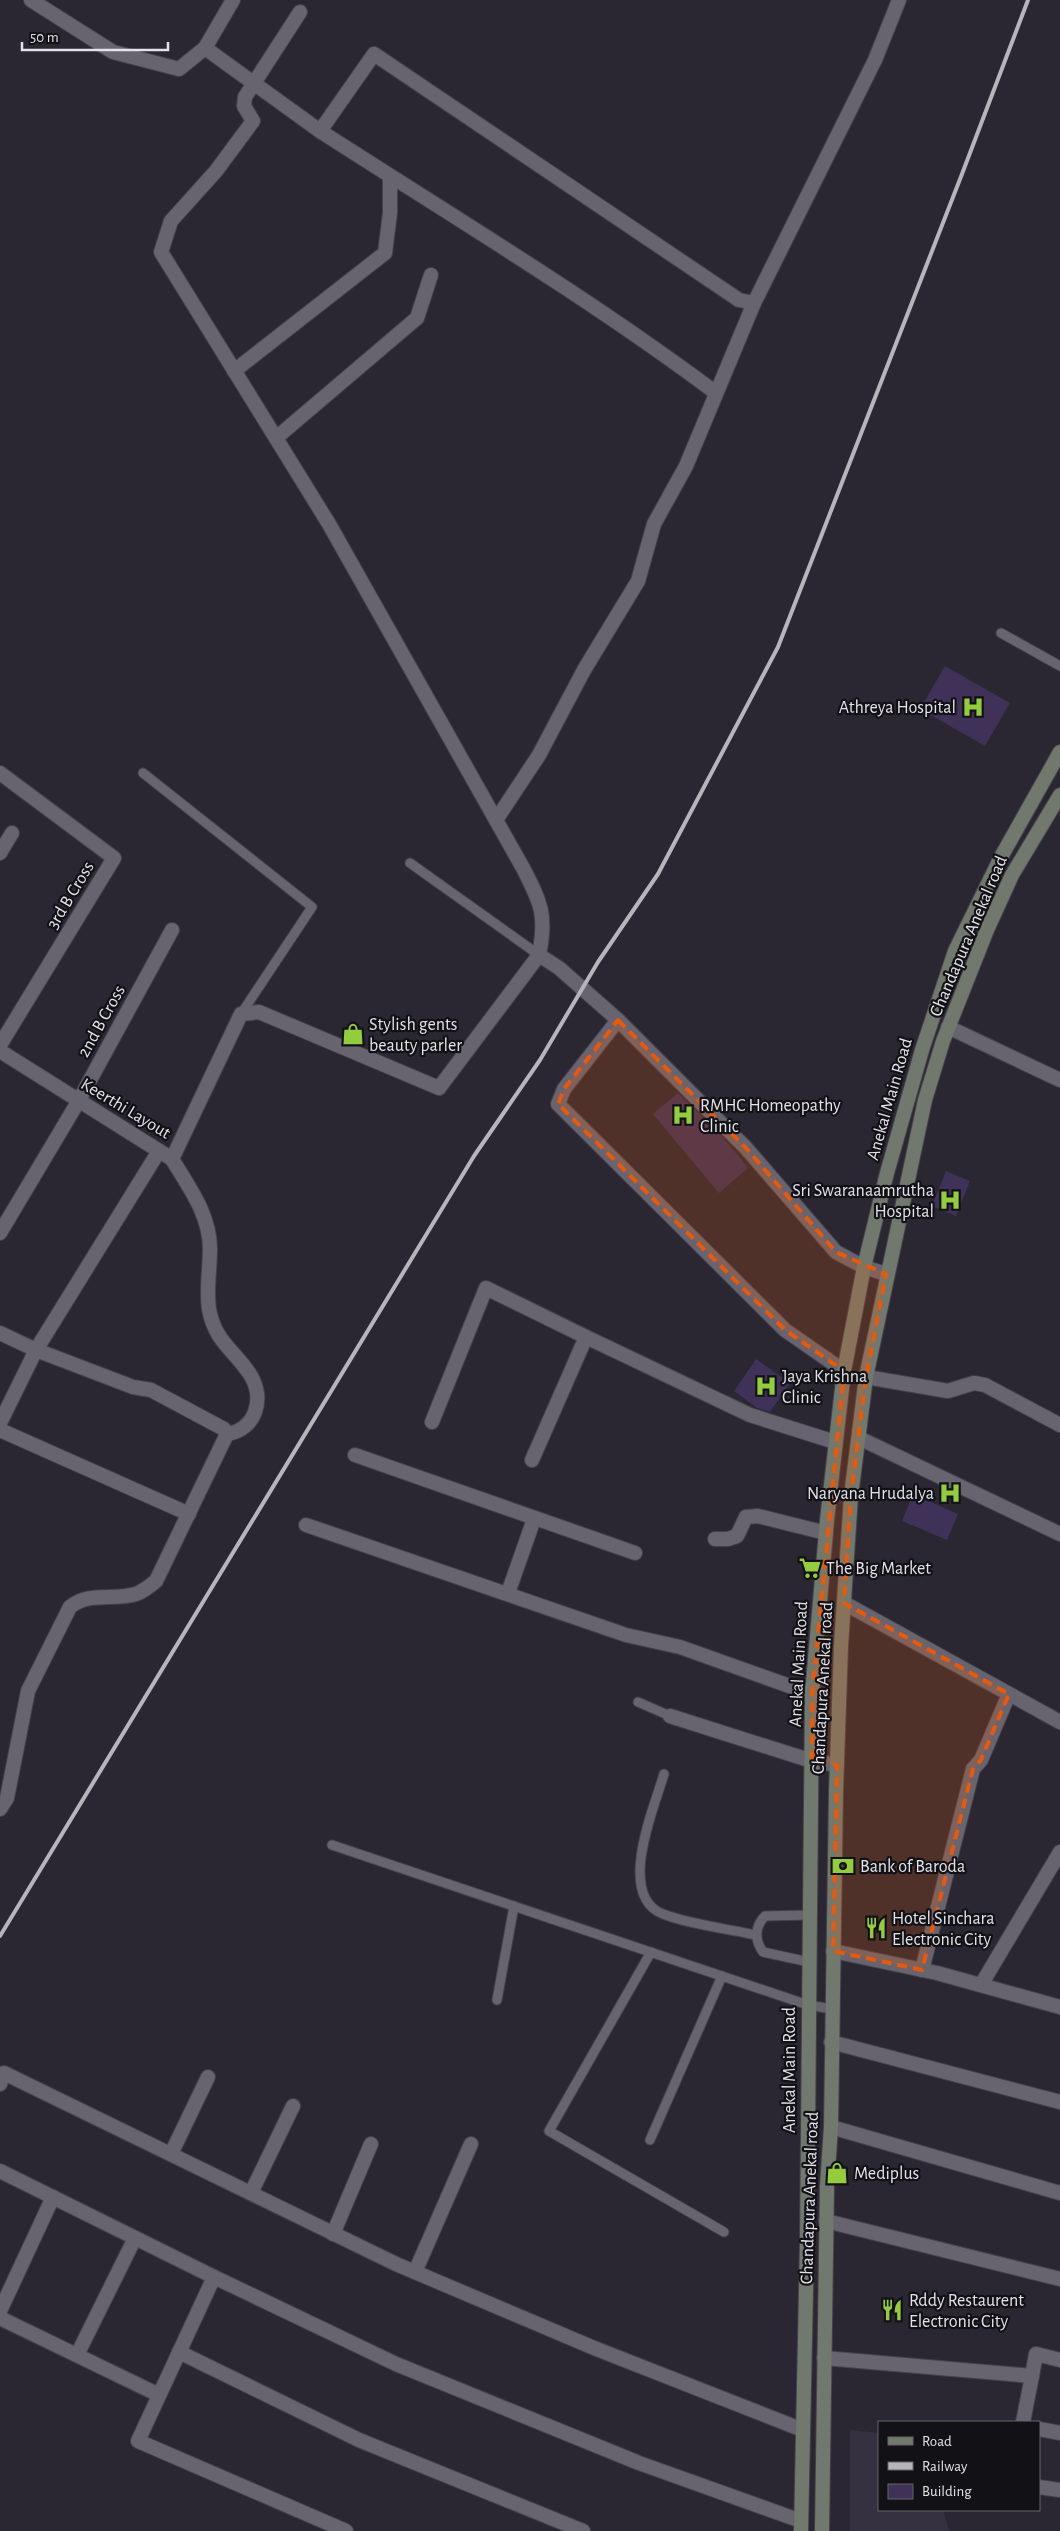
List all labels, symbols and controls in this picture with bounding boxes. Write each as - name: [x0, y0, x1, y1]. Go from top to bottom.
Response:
- scale bar: [22, 20, 169, 52]
- text: 50 m: [30, 30, 59, 45]
- hospital icon: Athreya Hospital: [960, 694, 986, 720]
- place label: Athreya Hospital: [839, 699, 956, 717]
- street label: Chandapura Anekal road: [927, 853, 1011, 1019]
- street label: 3rd B Cross: [44, 859, 98, 932]
- street label: 2nd B Cross: [75, 982, 129, 1061]
- place label: Stylish gents beauty parler: [369, 1016, 462, 1055]
- shop icon: Stylish gents beauty parler: [340, 1021, 366, 1047]
- street label: Anekal Main Road: [864, 1036, 916, 1162]
- street label: Keerthi Layout: [78, 1075, 174, 1143]
- place label: RMHC Homeopathy Clinic: [700, 1097, 841, 1136]
- hospital icon: RMHC Homeopathy Clinic: [670, 1102, 696, 1128]
- place label: Sri Swaranaamrutha Hospital: [792, 1182, 934, 1221]
- hospital icon: Sri Swaranaamrutha Hospital: [937, 1187, 963, 1213]
- place label: Jaya Krishna Clinic: [782, 1368, 867, 1407]
- hospital icon: Jaya Krishna Clinic: [753, 1373, 779, 1399]
- hospital icon: Naryana Hrudalya: [937, 1480, 963, 1506]
- place label: Naryana Hrudalya: [807, 1485, 934, 1503]
- supermarket icon: The Big Market: [797, 1555, 823, 1581]
- place label: The Big Market: [826, 1560, 931, 1578]
- street label: Anekal Main Road: [787, 1601, 811, 1728]
- street label: Chandapura Anekal road: [809, 1601, 837, 1775]
- bank icon: Bank of Baroda: [830, 1853, 856, 1879]
- place label: Bank of Baroda: [860, 1858, 965, 1876]
- place label: Hotel Sinchara Electronic City: [892, 1910, 995, 1949]
- restaurant icon: Hotel Sinchara Electronic City: [863, 1915, 889, 1941]
- street label: Anekal Main Road: [781, 2007, 799, 2133]
- street label: Chandapura Anekal road: [798, 2112, 822, 2285]
- shop icon: Mediplus: [824, 2160, 850, 2186]
- place label: Mediplus: [854, 2165, 919, 2183]
- place label: Rddy Restaurent Electronic City: [909, 2292, 1024, 2331]
- restaurant icon: Rddy Restaurent Electronic City: [879, 2297, 905, 2323]
- legend: [878, 2421, 1040, 2511]
- text: Road: [922, 2434, 952, 2449]
- text: Railway: [922, 2459, 968, 2474]
- text: Building: [922, 2484, 972, 2499]

